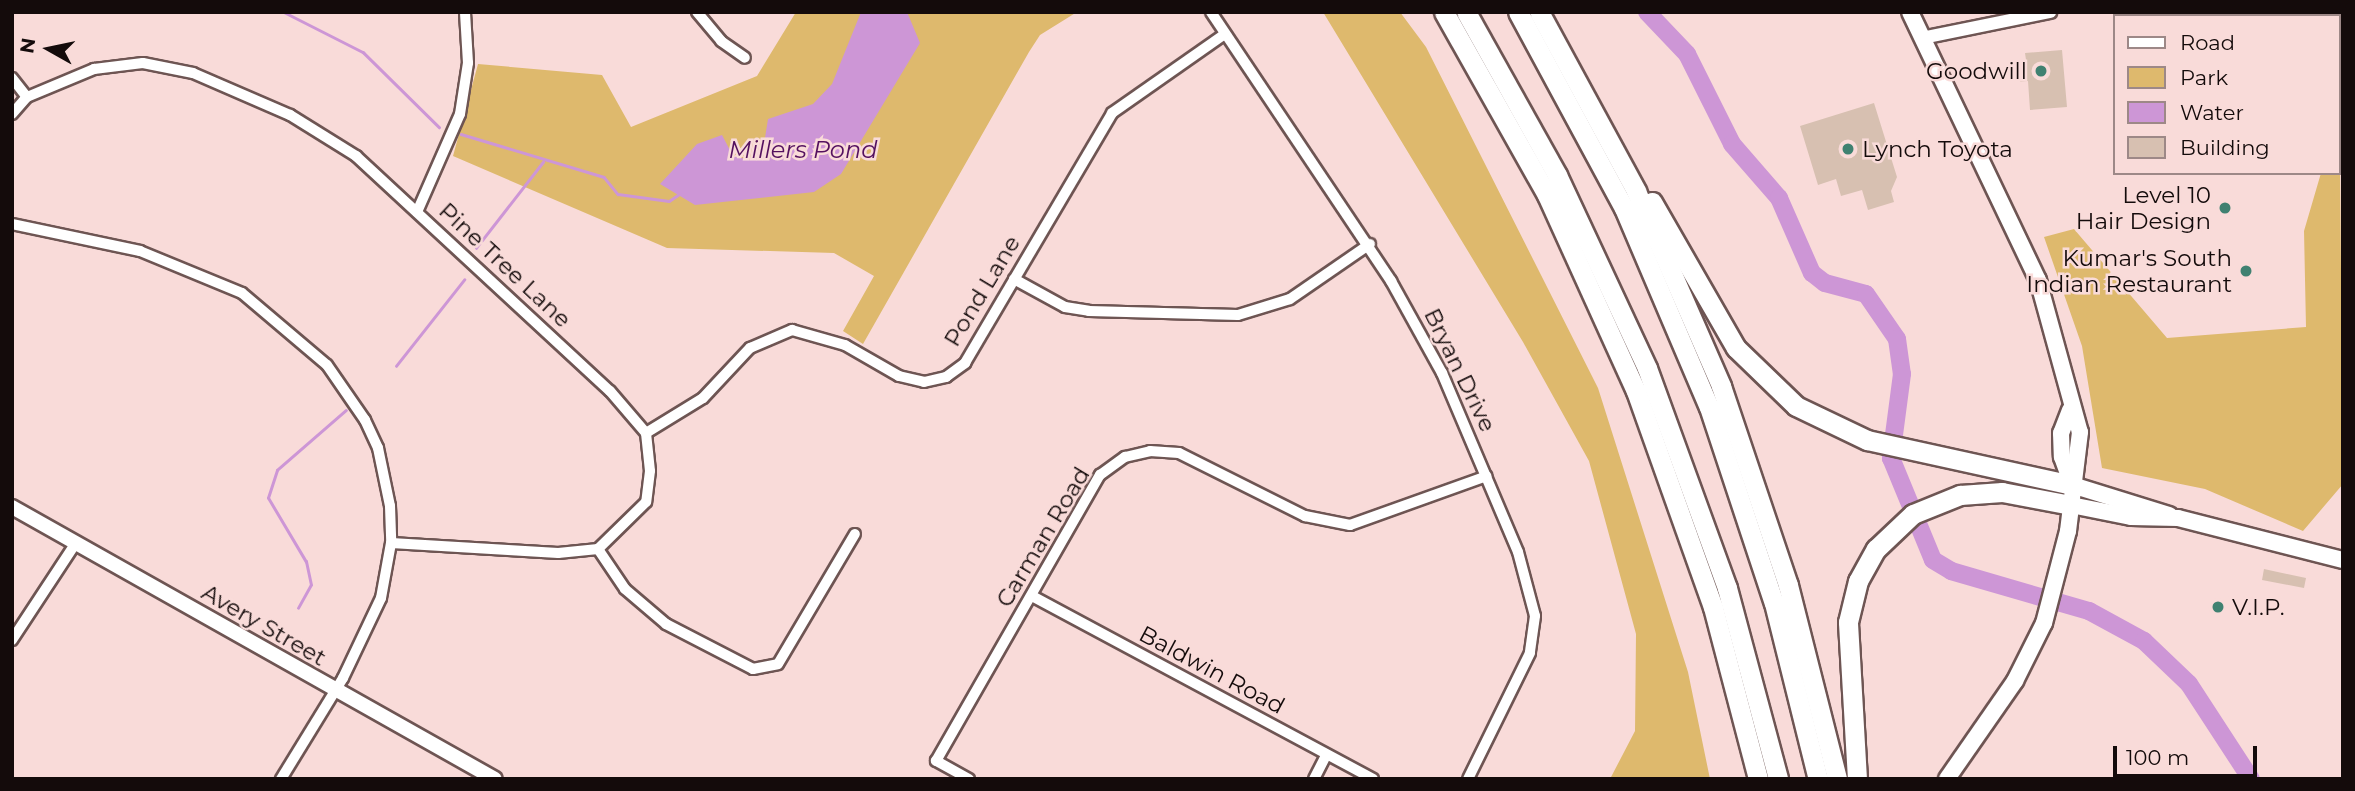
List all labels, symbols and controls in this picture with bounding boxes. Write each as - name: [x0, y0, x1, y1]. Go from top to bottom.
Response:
- north arrow: [14, 14, 84, 84]
- legend: [2114, 14, 2341, 175]
- text: Road: [2180, 30, 2235, 55]
- text: N: [15, 36, 40, 55]
- place label: Goodwill: [1926, 57, 2027, 85]
- marker: Goodwill: [2033, 63, 2049, 79]
- text: Park: [2180, 65, 2228, 90]
- text: Water: [2180, 100, 2244, 125]
- place label: Lynch Toyota: [1862, 135, 2013, 163]
- text: Building: [2180, 135, 2270, 160]
- water label: Millers Pond: [729, 136, 877, 164]
- marker: Lynch Toyota: [1840, 141, 1856, 157]
- place label: Level 10 Hair Design: [2076, 181, 2211, 235]
- street label: Pine Tree Lane: [433, 197, 577, 333]
- marker: Level 10 Hair Design: [2217, 200, 2233, 216]
- street label: Pond Lane: [938, 231, 1026, 351]
- place label: Kumar's South Indian Restaurant: [2026, 244, 2232, 298]
- marker: Kumar's South Indian Restaurant: [2238, 263, 2254, 279]
- street label: Bryan Drive: [1418, 304, 1502, 436]
- street label: Carman Road: [990, 462, 1096, 612]
- street label: Avery Street: [197, 578, 331, 672]
- place label: V.I.P.: [2232, 593, 2285, 621]
- marker: V.I.P.: [2210, 599, 2226, 615]
- street label: Baldwin Road: [1135, 620, 1289, 720]
- scale bar: [2117, 732, 2260, 776]
- text: 100 m: [2126, 745, 2189, 770]

